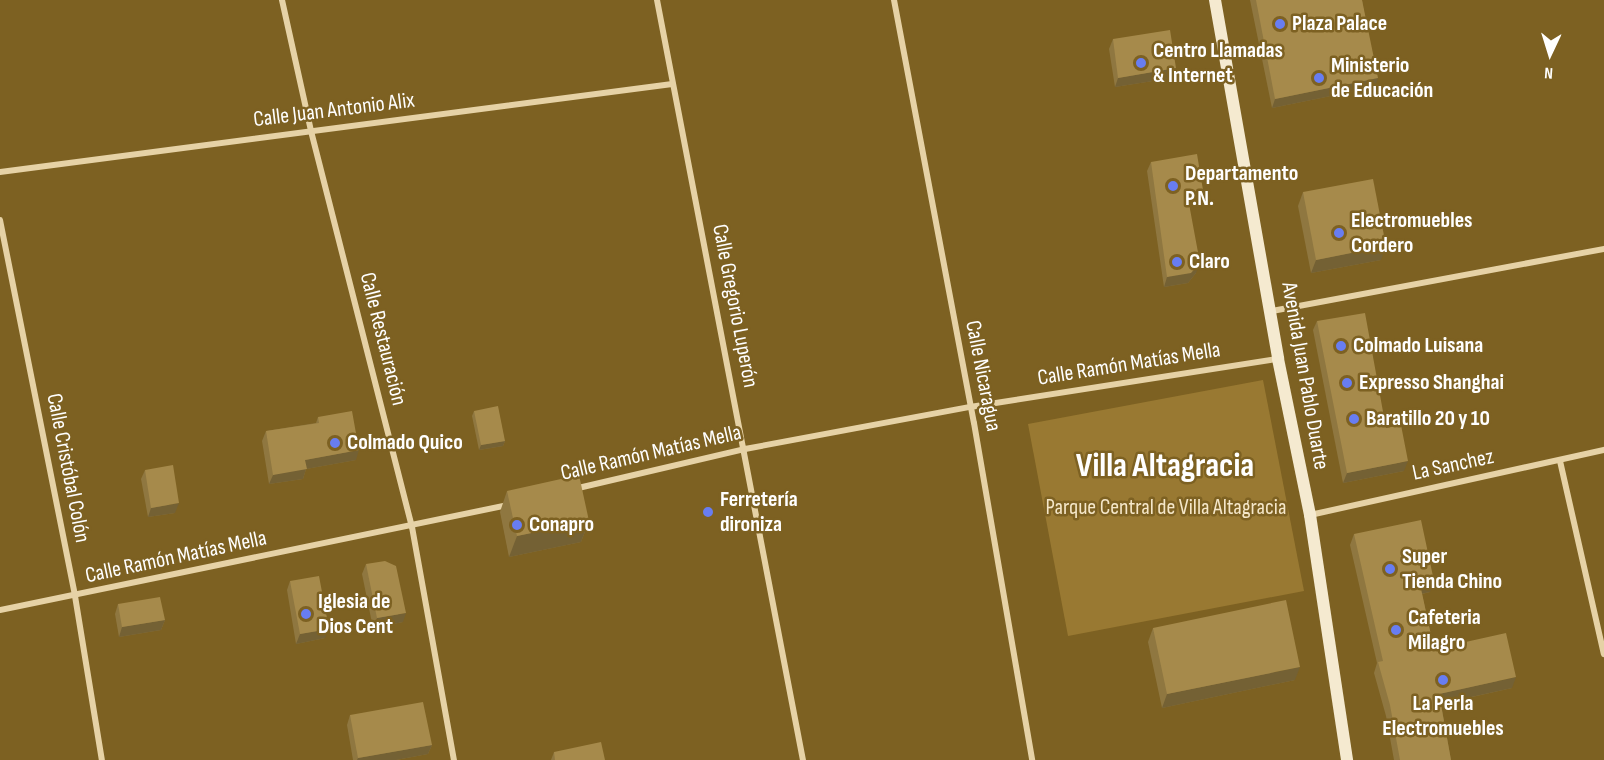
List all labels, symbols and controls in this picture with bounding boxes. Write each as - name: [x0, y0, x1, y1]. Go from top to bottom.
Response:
- place label: Plaza Palace: [1292, 11, 1387, 37]
- marker: Plaza Palace: [1273, 17, 1287, 31]
- north arrow: [1520, 24, 1580, 84]
- place label: Centro Llamadas & Internet: [1153, 37, 1283, 88]
- place label: Ministerio de Educación: [1331, 52, 1433, 104]
- marker: Centro Llamadas & Internet: [1134, 56, 1148, 70]
- text: N: [1544, 63, 1554, 82]
- marker: Ministerio de Educación: [1312, 71, 1326, 85]
- street label: Calle Juan Antonio Alix: [252, 87, 416, 133]
- place label: Departamento P.N.: [1185, 160, 1298, 212]
- marker: Departamento P.N.: [1166, 179, 1180, 193]
- place label: Electromuebles Cordero: [1351, 207, 1472, 258]
- street label: Calle Gregorio Luperón: [706, 222, 764, 390]
- marker: Electromuebles Cordero: [1332, 226, 1346, 240]
- place label: Claro: [1189, 249, 1230, 275]
- marker: Claro: [1170, 255, 1184, 269]
- street label: Calle Restauración: [354, 270, 412, 408]
- street label: Avenida Juan Pablo Duarte: [1276, 280, 1334, 472]
- street label: Calle Nicaragua: [959, 318, 1007, 434]
- place label: Colmado Luisana: [1353, 333, 1483, 359]
- street label: Calle Ramón Matías Mella: [1036, 337, 1222, 391]
- marker: Colmado Luisana: [1334, 339, 1348, 353]
- place label: Expresso Shanghai: [1359, 370, 1504, 396]
- marker: Expresso Shanghai: [1340, 376, 1354, 390]
- street label: Calle Cristóbal Colón: [41, 391, 95, 545]
- place label: Baratillo 20 y 10: [1366, 406, 1490, 432]
- marker: Baratillo 20 y 10: [1347, 412, 1361, 426]
- street label: Calle Ramón Matías Mella: [558, 419, 744, 487]
- place label: Colmado Quico: [347, 430, 463, 456]
- marker: Colmado Quico: [328, 436, 342, 450]
- street label: La Sanchez: [1410, 444, 1496, 486]
- district label: Villa Altagracia: [1076, 446, 1254, 486]
- place label: Ferretería dironiza: [720, 486, 798, 538]
- park label: Parque Central de Villa Altagracia: [1046, 495, 1286, 521]
- marker: Ferretería dironiza: [701, 505, 715, 519]
- place label: Conapro: [529, 512, 594, 538]
- marker: Conapro: [510, 518, 524, 532]
- street label: Calle Ramón Matías Mella: [83, 525, 269, 589]
- place label: Super Tienda Chino: [1402, 543, 1502, 594]
- marker: Super Tienda Chino: [1383, 562, 1397, 576]
- place label: Iglesia de Dios Cent: [318, 588, 393, 640]
- place label: Cafeteria Milagro: [1408, 604, 1481, 656]
- marker: Iglesia de Dios Cent: [299, 607, 313, 621]
- marker: Cafeteria Milagro: [1389, 623, 1403, 637]
- marker: La Perla Electromuebles: [1436, 673, 1450, 687]
- place label: La Perla Electromuebles: [1382, 690, 1504, 742]

